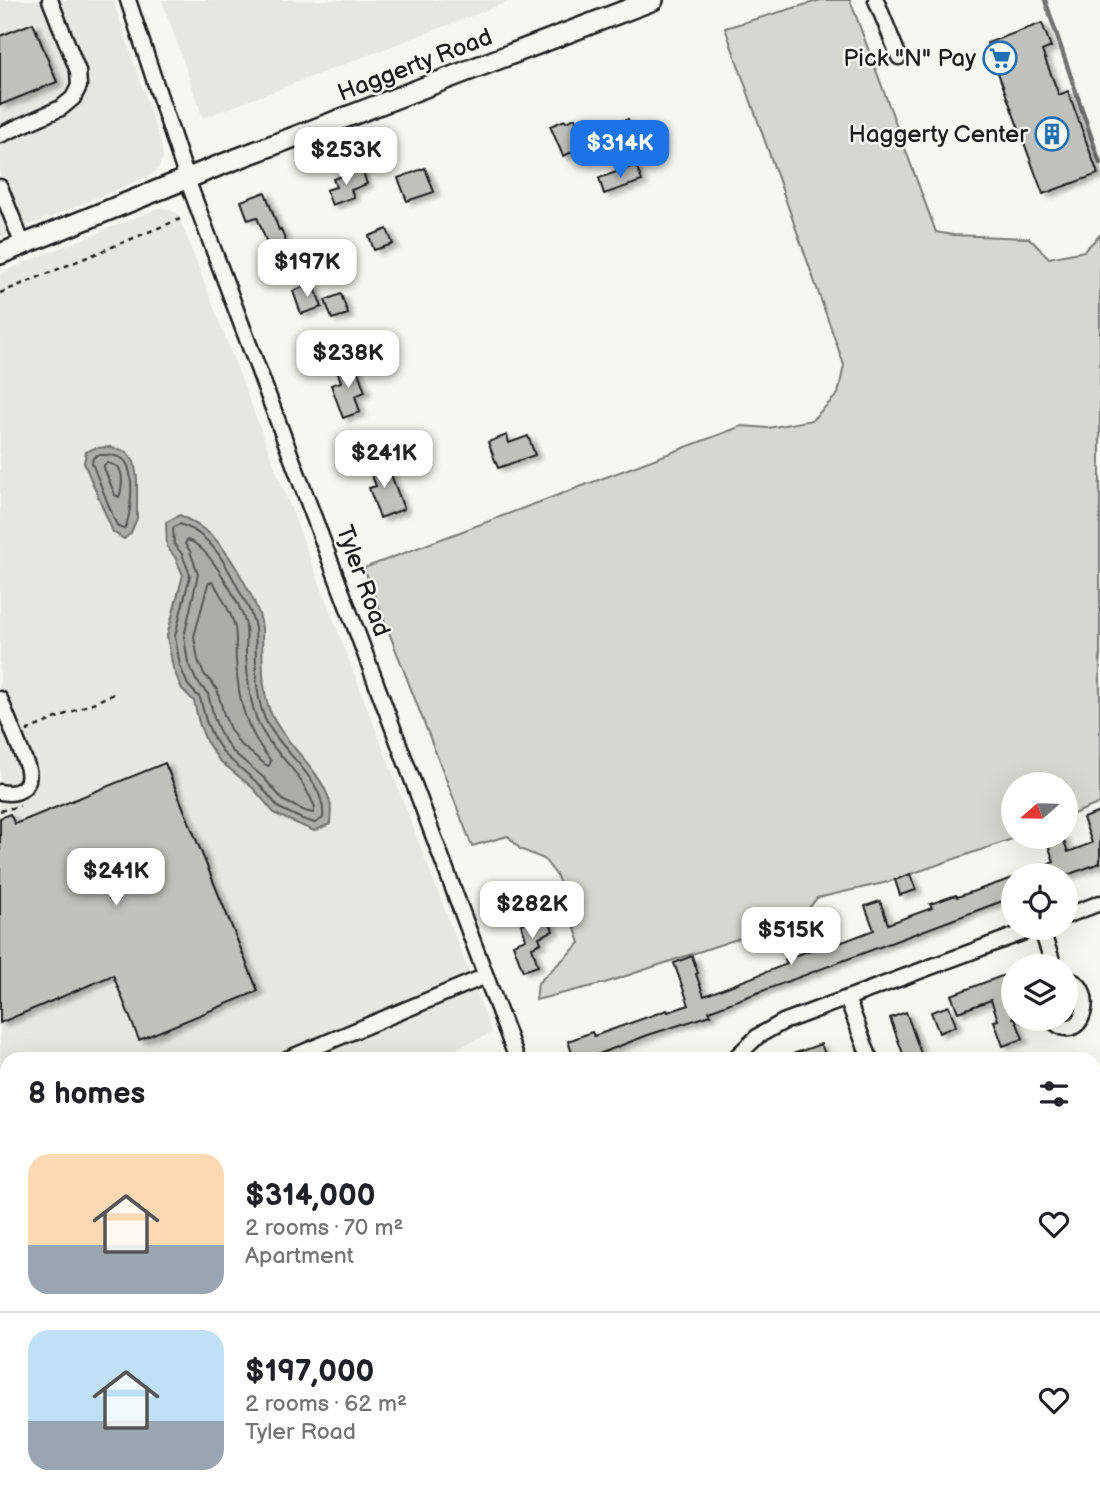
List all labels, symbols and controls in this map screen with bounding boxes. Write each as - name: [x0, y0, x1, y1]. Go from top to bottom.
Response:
- street label: Haggerty Road: [334, 22, 496, 108]
- supermarket icon: Pick "N" Pay: [981, 39, 1019, 77]
- place label: Pick "N" Pay: [843, 44, 976, 73]
- building icon: Haggerty Center: [1033, 115, 1071, 153]
- pin: $314K: [571, 120, 669, 180]
- place label: Haggerty Center: [848, 120, 1028, 149]
- pin: $253K: [297, 128, 395, 187]
- text: $314K: [586, 129, 654, 157]
- text: $253K: [310, 136, 382, 164]
- pin: $197K: [258, 240, 356, 299]
- text: $197K: [274, 248, 340, 276]
- pin: $238K: [299, 330, 397, 390]
- text: $238K: [312, 339, 384, 367]
- pin: $241K: [335, 430, 433, 490]
- text: $241K: [351, 439, 417, 467]
- street label: Tyler Road: [330, 522, 396, 640]
- north arrow: [1001, 772, 1078, 849]
- map controls: [1001, 772, 1078, 1031]
- pin: $241K: [67, 848, 165, 908]
- text: $241K: [83, 857, 149, 885]
- button: locate: [1001, 863, 1078, 940]
- pin: $282K: [483, 881, 581, 941]
- text: $282K: [496, 890, 568, 918]
- pin: $515K: [742, 908, 840, 967]
- text: $515K: [757, 916, 825, 944]
- button: layers: [1001, 954, 1078, 1031]
- icon: filters: [1035, 1075, 1073, 1113]
- text: 8 homes: [28, 1076, 145, 1112]
- text: $314,000: [245, 1178, 375, 1214]
- icon: home: [84, 1182, 168, 1266]
- icon: heart: [1035, 1205, 1073, 1243]
- text: 2 rooms · 70 m²: [245, 1214, 404, 1242]
- text: Apartment: [245, 1242, 354, 1270]
- text: $197,000: [245, 1354, 374, 1390]
- icon: home: [84, 1358, 168, 1442]
- icon: heart: [1035, 1381, 1073, 1419]
- text: 2 rooms · 62 m²: [245, 1390, 407, 1418]
- text: Tyler Road: [245, 1418, 356, 1446]

